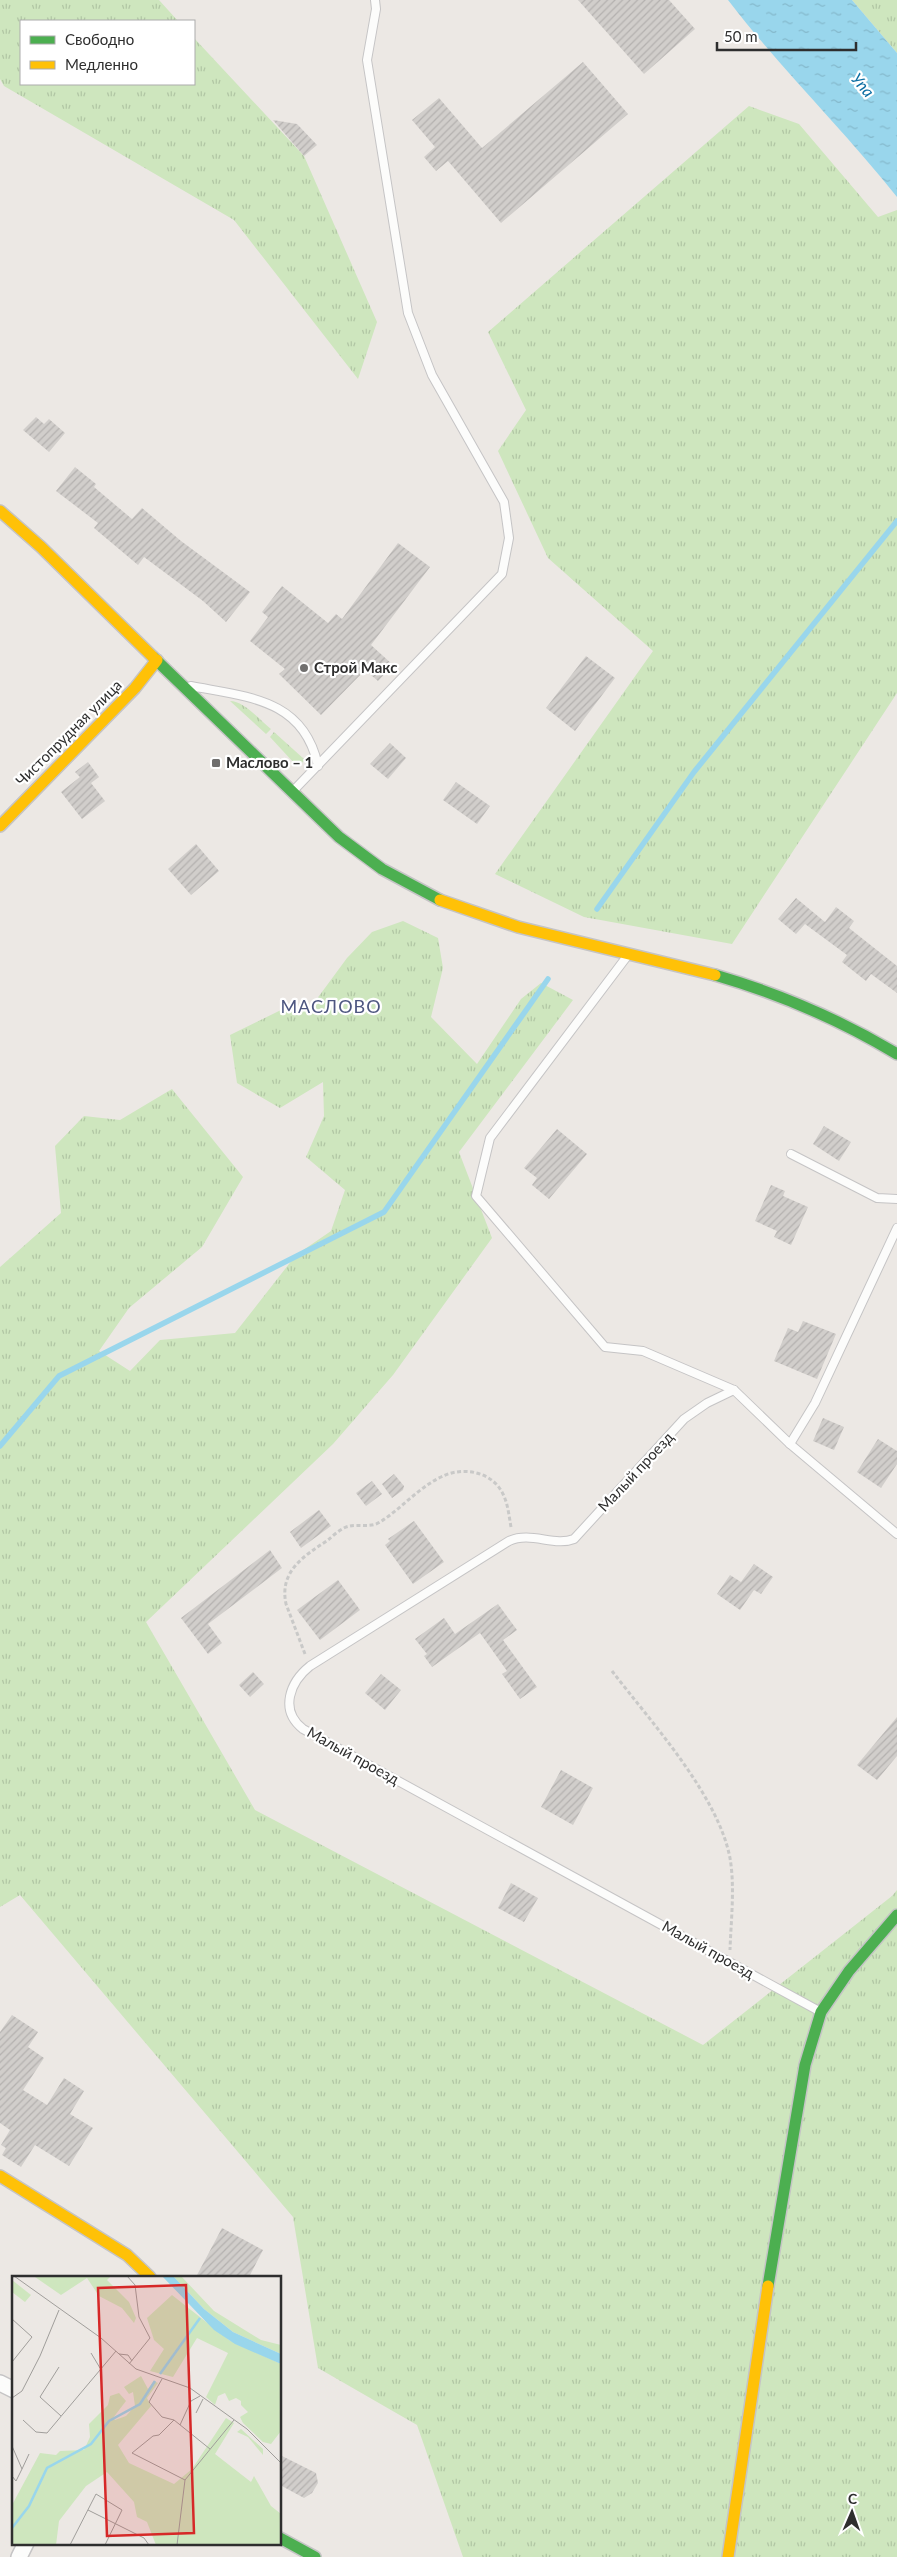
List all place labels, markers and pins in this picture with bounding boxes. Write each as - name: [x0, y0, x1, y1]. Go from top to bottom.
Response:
- place label: Строй Макс: [314, 658, 397, 676]
- marker: Строй Макс: [298, 662, 310, 674]
- place label: Маслово – 1: [226, 753, 313, 771]
- marker: Маслово – 1: [210, 757, 222, 769]

